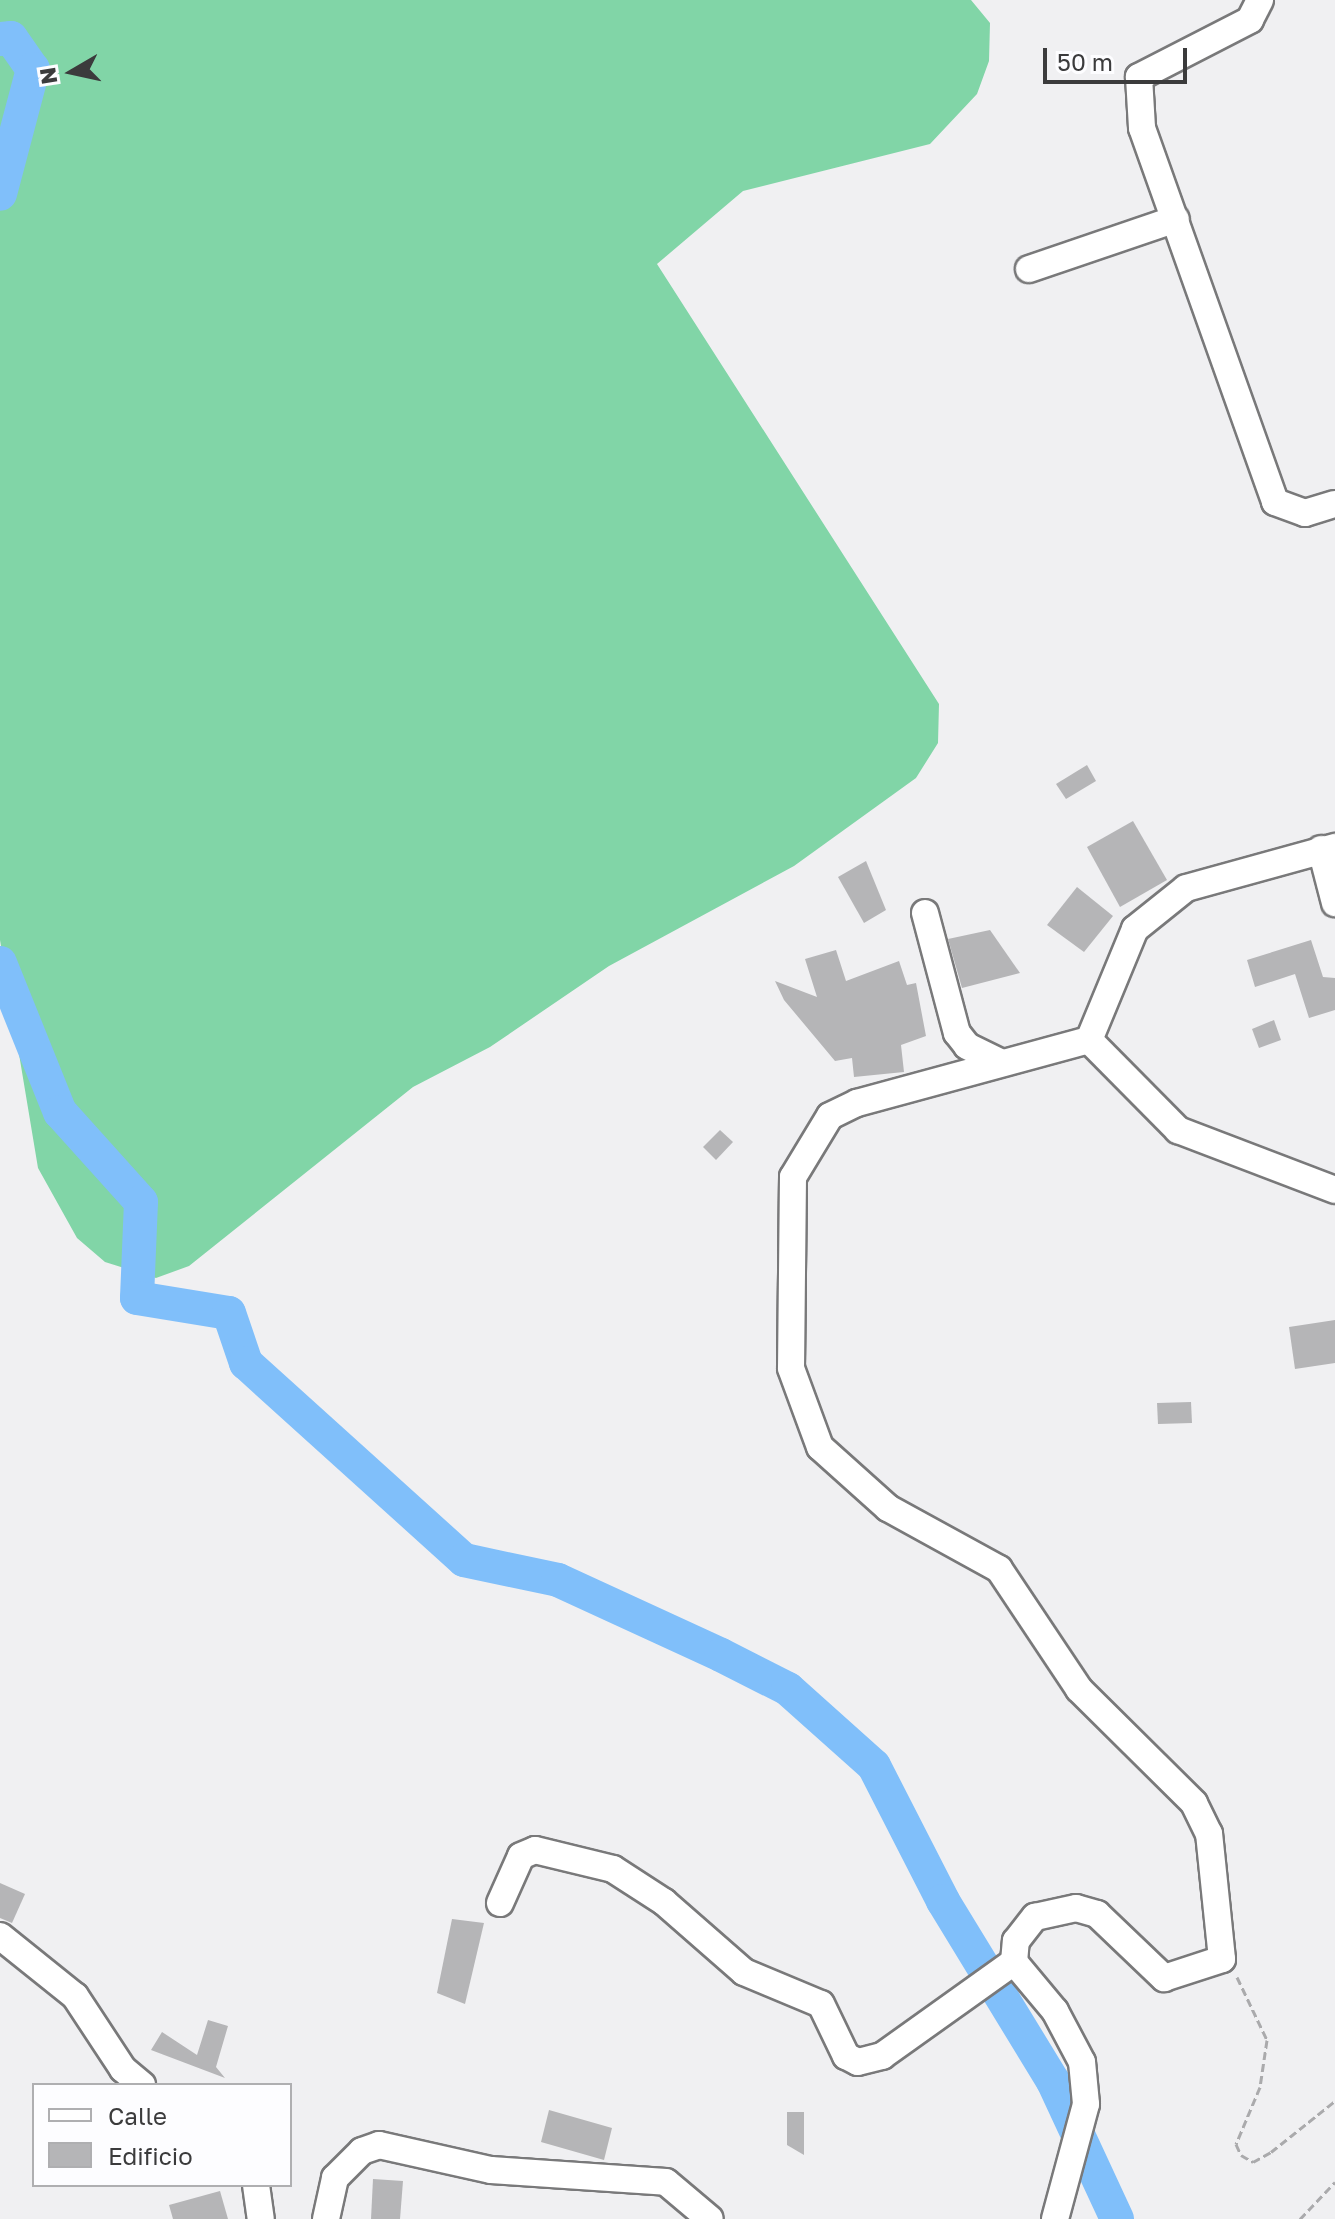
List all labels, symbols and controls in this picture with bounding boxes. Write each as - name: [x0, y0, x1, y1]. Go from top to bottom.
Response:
- north arrow: [32, 32, 112, 112]
- scale bar: [1047, 32, 1191, 82]
- text: 50 m: [1057, 47, 1113, 76]
- text: N: [33, 65, 62, 86]
- legend: [32, 2083, 292, 2187]
- text: Calle: [108, 2101, 167, 2130]
- text: Edificio: [108, 2141, 193, 2170]

